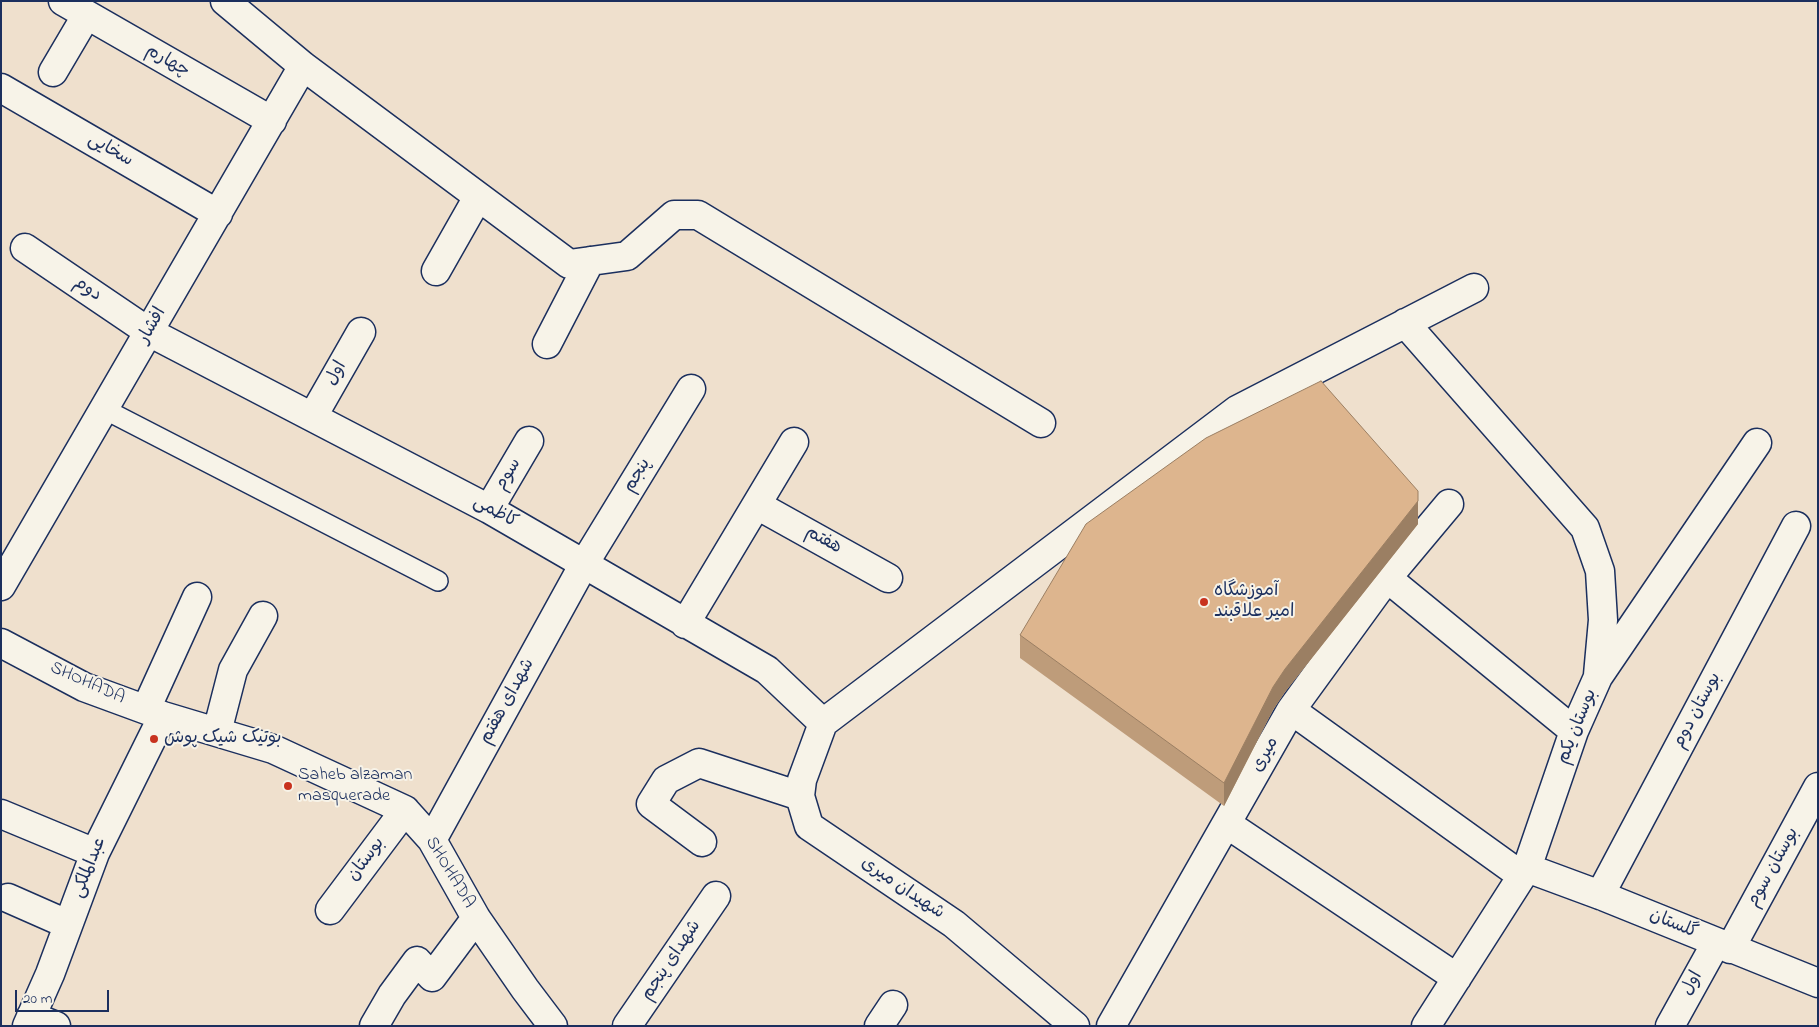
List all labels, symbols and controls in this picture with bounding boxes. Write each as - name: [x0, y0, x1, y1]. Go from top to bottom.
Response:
- street label: چهارم: [141, 41, 193, 83]
- street label: سخایی: [84, 130, 136, 172]
- street label: دوم: [69, 273, 105, 307]
- street label: افشار: [134, 304, 172, 348]
- street label: اول: [321, 358, 353, 390]
- street label: سوم: [491, 455, 527, 495]
- street label: پنجم: [619, 455, 657, 497]
- street label: کاظمی: [469, 492, 521, 534]
- street label: هفتم: [801, 522, 845, 560]
- place label: آموزشگاه امیر علاقبند: [1214, 581, 1294, 624]
- marker: آموزشگاه امیر علاقبند: [1198, 596, 1210, 608]
- street label: شهدای هفتم: [476, 655, 540, 749]
- street label: SHOHADA: [46, 658, 128, 710]
- street label: بوستان دوم: [1669, 669, 1727, 753]
- street label: بوستان یکم: [1553, 686, 1603, 768]
- place label: بوتیک شیک پوش: [164, 728, 281, 750]
- marker: بوتیک شیک پوش: [148, 733, 160, 745]
- street label: میری: [1248, 734, 1284, 776]
- place label: Saheb alzaman masquerade: [298, 765, 412, 808]
- marker: Saheb alzaman masquerade: [282, 780, 294, 792]
- street label: بوستان سوم: [1743, 824, 1805, 912]
- street label: SHOHADA: [419, 833, 479, 913]
- street label: بوستان: [344, 834, 390, 886]
- street label: عبدالملکی: [68, 835, 112, 901]
- street label: شهیدان میری: [856, 853, 948, 925]
- street label: گلستان: [1646, 905, 1700, 945]
- street label: شهدای پنجم: [637, 917, 707, 1005]
- street label: اول: [1678, 968, 1708, 1000]
- scale bar: [18, 980, 111, 1012]
- text: 20 m: [23, 988, 52, 1010]

